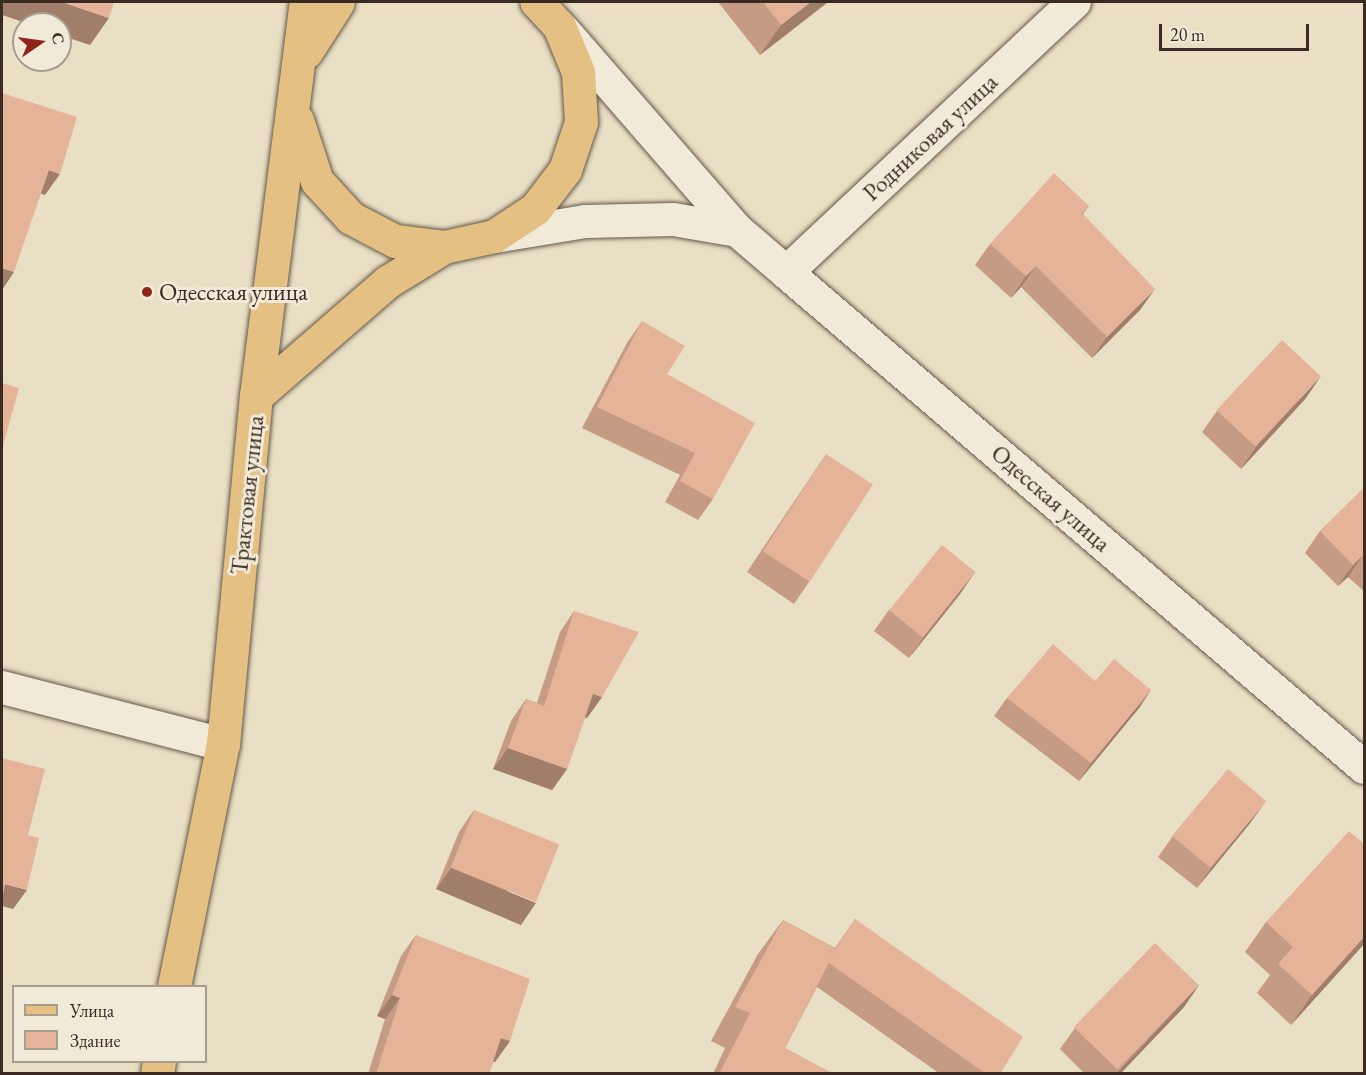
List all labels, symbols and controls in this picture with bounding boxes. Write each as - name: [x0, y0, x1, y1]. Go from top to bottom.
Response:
- north arrow: [12, 12, 72, 72]
- scale bar: [1162, 12, 1312, 50]
- text: 20 m: [1170, 23, 1205, 46]
- text: С: [47, 30, 70, 46]
- street label: Родниковая улица: [857, 67, 1003, 207]
- place label: Одесская улица: [159, 278, 308, 306]
- marker: Одесская улица: [140, 285, 154, 299]
- street label: Трактовая улица: [224, 414, 270, 576]
- street label: Одесская улица: [985, 438, 1117, 558]
- legend: [12, 985, 207, 1063]
- text: Улица: [70, 999, 114, 1022]
- text: Здание: [70, 1029, 120, 1052]

